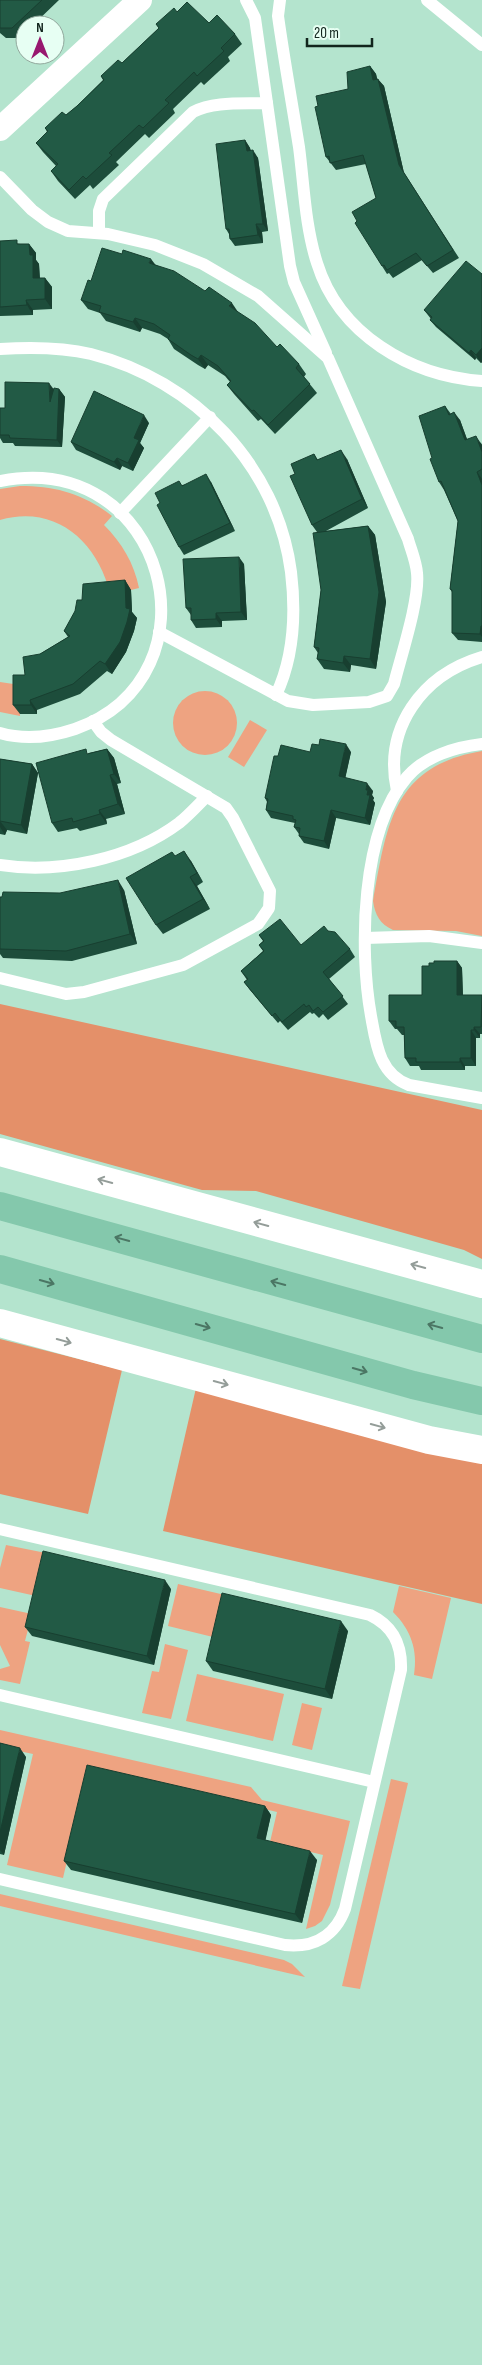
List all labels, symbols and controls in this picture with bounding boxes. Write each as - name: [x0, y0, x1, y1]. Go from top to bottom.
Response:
- north arrow: [15, 15, 65, 65]
- scale bar: [307, 15, 372, 47]
- text: N: [36, 19, 44, 36]
- text: 20 m: [314, 24, 339, 43]
- one-way arrow: [97, 1176, 113, 1185]
- one-way arrow: [254, 1218, 270, 1228]
- one-way arrow: [114, 1234, 130, 1244]
- one-way arrow: [411, 1261, 427, 1271]
- one-way arrow: [271, 1277, 287, 1287]
- one-way arrow: [39, 1278, 55, 1287]
- one-way arrow: [195, 1321, 211, 1331]
- one-way arrow: [427, 1321, 443, 1330]
- one-way arrow: [56, 1336, 72, 1346]
- one-way arrow: [351, 1365, 367, 1375]
- one-way arrow: [212, 1379, 228, 1388]
- one-way arrow: [369, 1421, 385, 1431]

